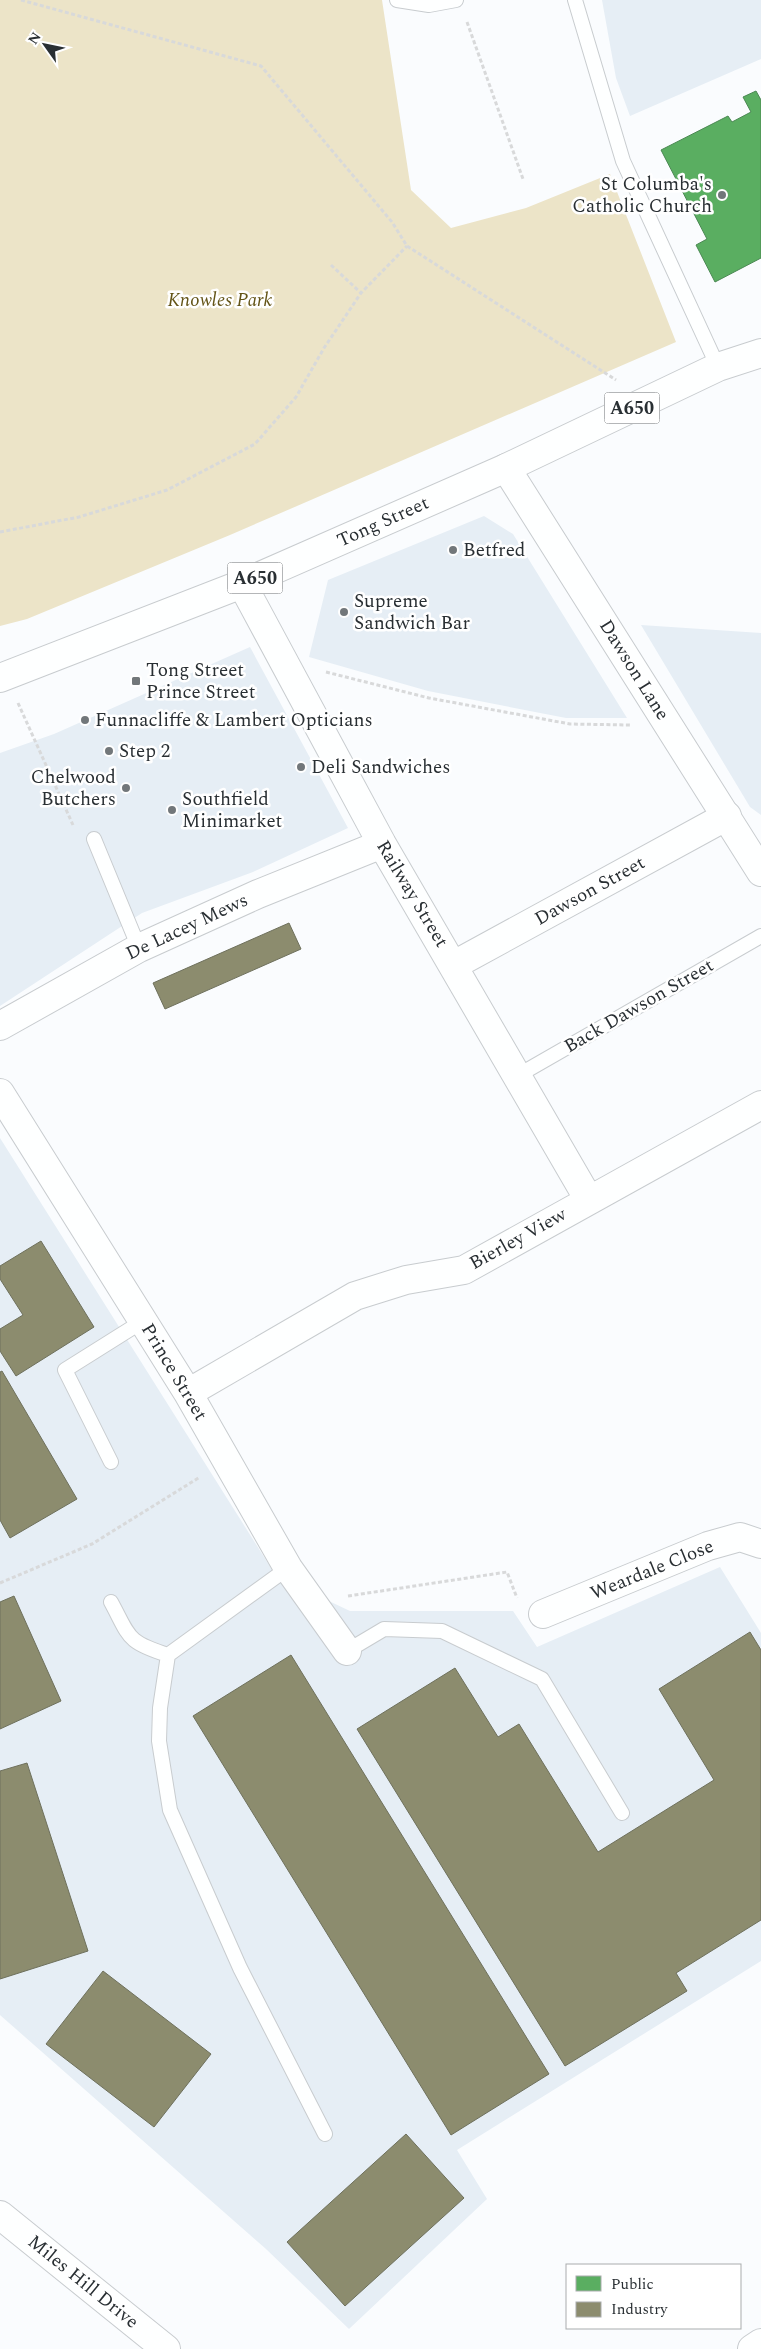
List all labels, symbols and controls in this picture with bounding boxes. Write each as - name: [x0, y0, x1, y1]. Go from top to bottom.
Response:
- north arrow: [20, 20, 70, 70]
- text: N: [23, 28, 46, 49]
- place label: St Columba's Catholic Church: [572, 170, 712, 221]
- marker: St Columba's Catholic Church: [716, 189, 728, 201]
- park label: Knowles Park: [168, 286, 273, 315]
- road number: A650: [604, 392, 660, 423]
- street label: Tong Street: [332, 489, 434, 555]
- place label: Betfred: [463, 536, 525, 565]
- marker: Betfred: [447, 544, 459, 556]
- road number: A650: [228, 562, 282, 594]
- place label: Supreme Sandwich Bar: [354, 587, 470, 638]
- marker: Supreme Sandwich Bar: [338, 606, 350, 618]
- street label: Dawson Lane: [591, 614, 677, 726]
- place label: Tong Street Prince Street: [146, 656, 256, 707]
- marker: Tong Street Prince Street: [130, 675, 142, 687]
- place label: Funnacliffe & Lambert Opticians: [95, 706, 373, 735]
- marker: Funnacliffe & Lambert Opticians: [79, 714, 91, 726]
- place label: Step 2: [119, 737, 170, 766]
- marker: Step 2: [103, 745, 115, 757]
- place label: Deli Sandwiches: [311, 753, 450, 782]
- marker: Deli Sandwiches: [295, 761, 307, 773]
- place label: Chelwood Butchers: [31, 763, 116, 814]
- marker: Chelwood Butchers: [120, 782, 132, 794]
- place label: Southfield Minimarket: [182, 785, 283, 836]
- marker: Southfield Minimarket: [166, 804, 178, 816]
- street label: Railway Street: [368, 835, 456, 953]
- street label: Dawson Street: [529, 849, 651, 933]
- street label: De Lacey Mews: [121, 886, 253, 968]
- street label: Back Dawson Street: [559, 951, 720, 1061]
- street label: Bierley View: [464, 1200, 573, 1278]
- street label: Prince Street: [133, 1318, 215, 1427]
- street label: Weardale Close: [586, 1532, 718, 1608]
- street label: Miles Hill Drive: [21, 2228, 145, 2336]
- legend: [566, 2264, 741, 2329]
- text: Public: [611, 2273, 654, 2296]
- text: Industry: [611, 2298, 668, 2321]

